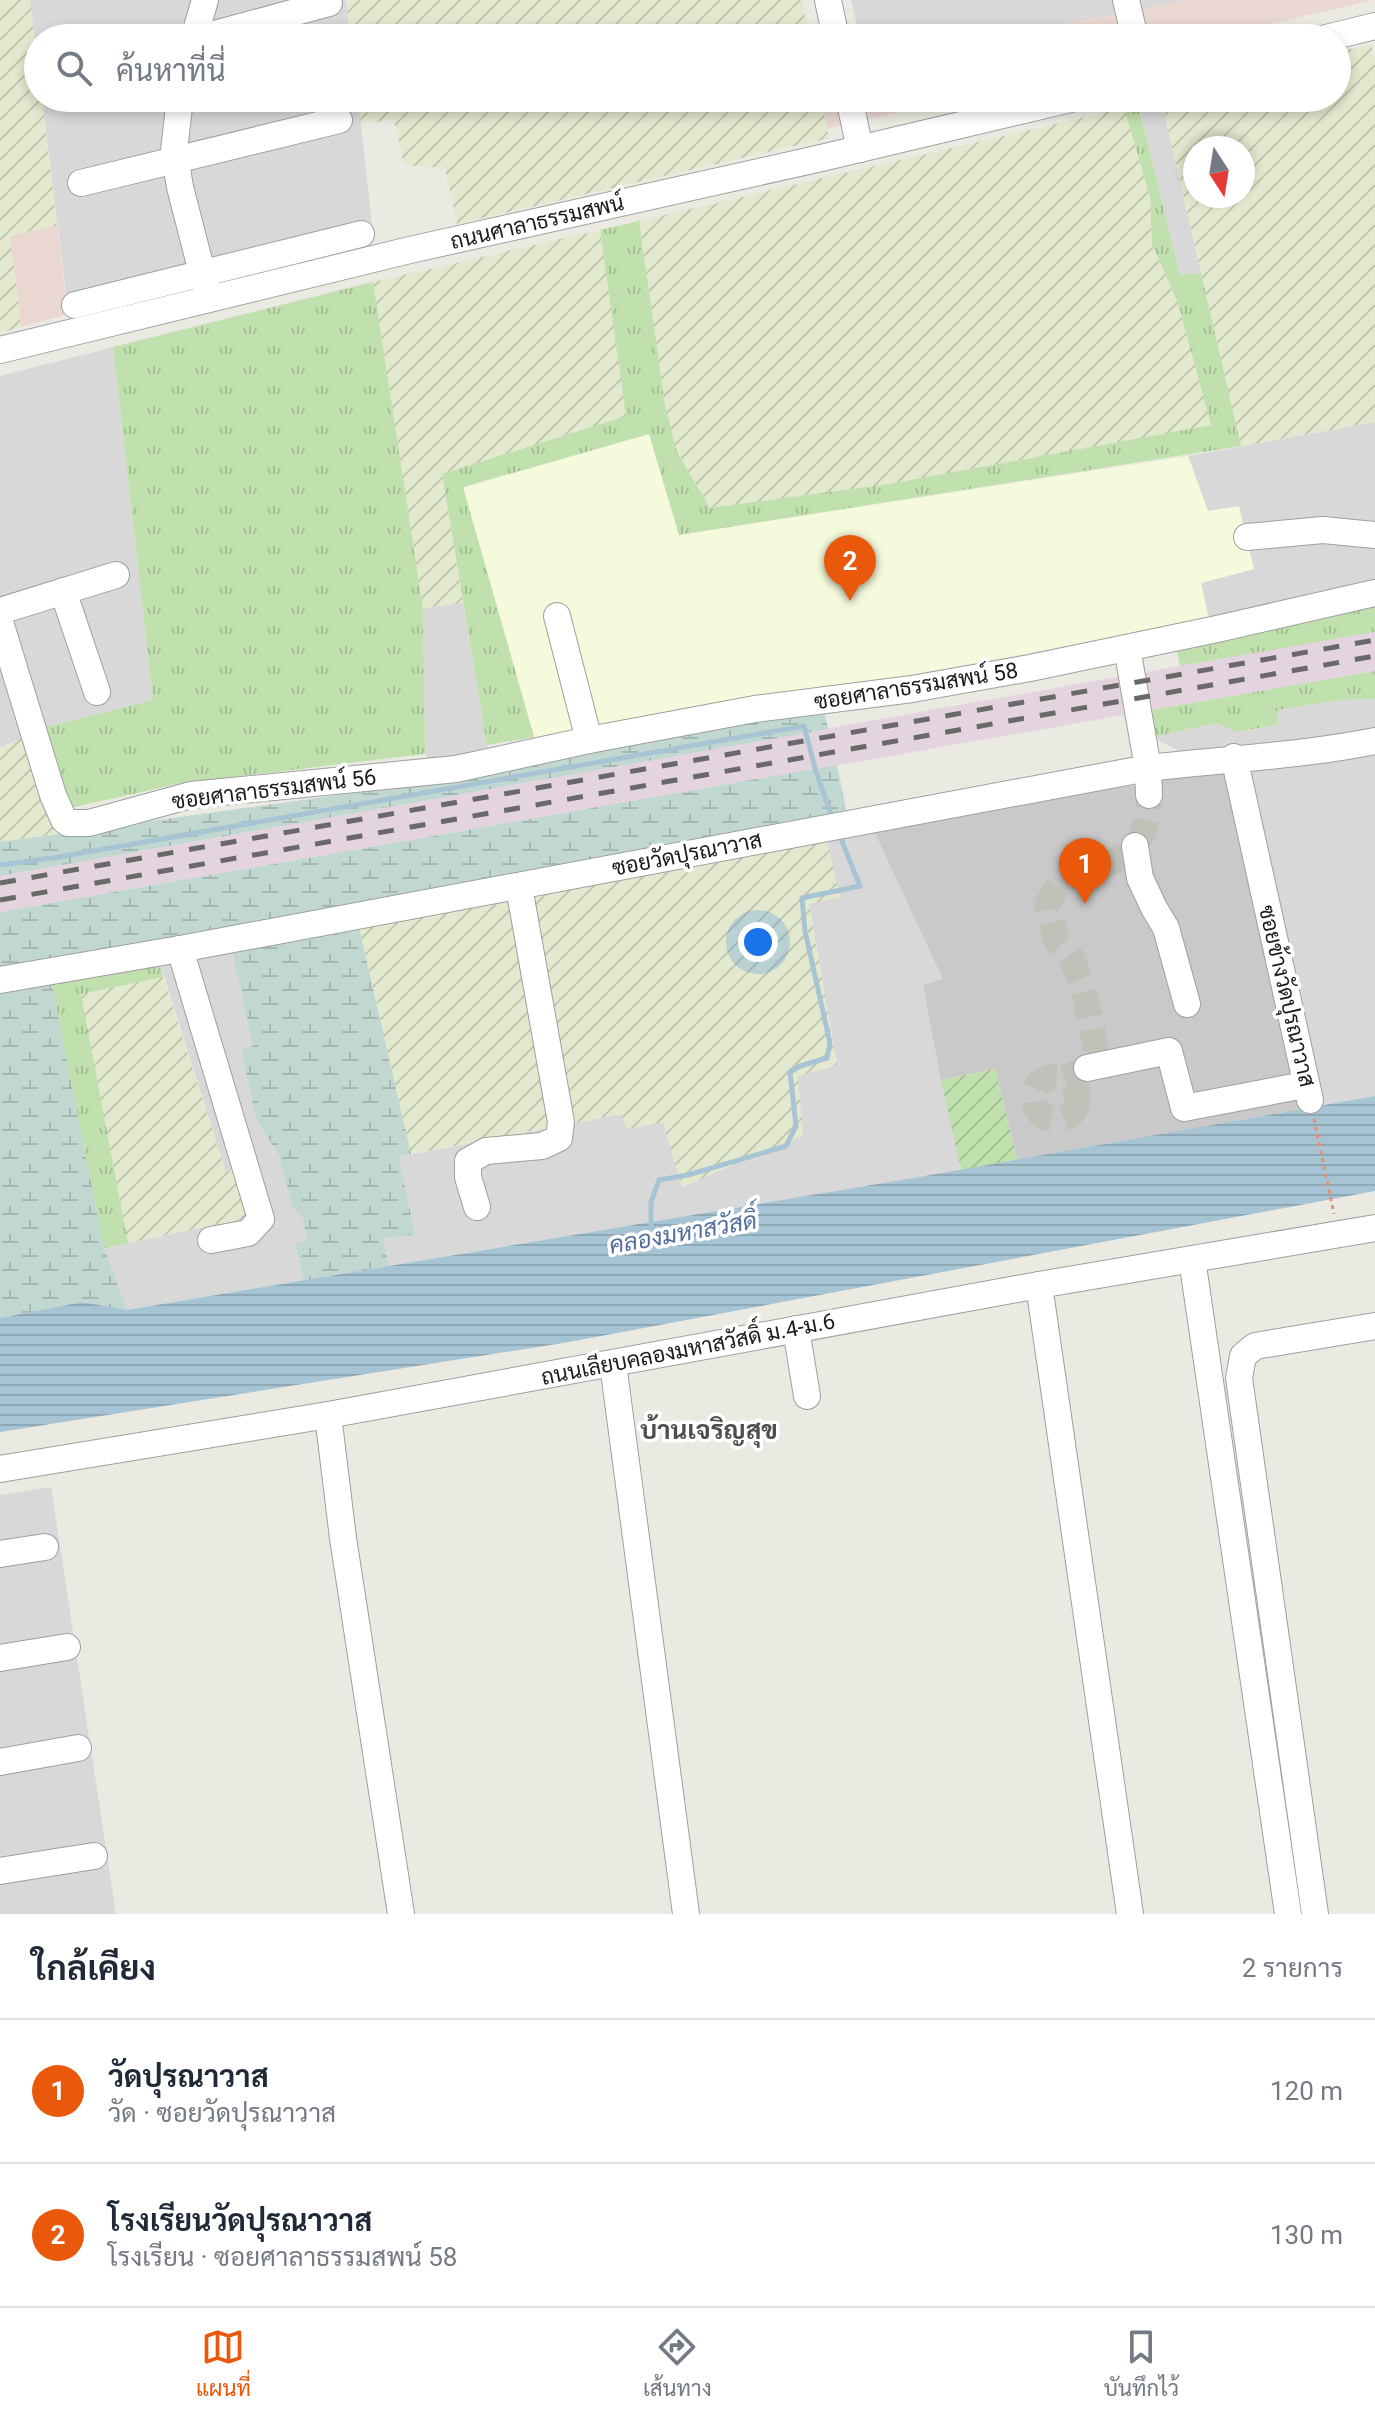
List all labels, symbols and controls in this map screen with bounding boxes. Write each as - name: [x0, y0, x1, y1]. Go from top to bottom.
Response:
- search box: [24, 24, 1351, 112]
- icon: search: [52, 46, 96, 90]
- text: ค้นหาที่นี่: [116, 53, 226, 88]
- north arrow: [1183, 136, 1255, 208]
- street label: ถนนศาลาธรรมสพน์: [447, 188, 626, 254]
- pin: 2: [824, 535, 876, 601]
- street label: ซอยศาลาธรรมสพน์ 58: [812, 656, 1020, 714]
- street label: ซอยศาลาธรรมสพน์ 56: [170, 762, 378, 814]
- street label: ซอยวัดปุรณาวาส: [610, 826, 765, 884]
- pin: 1: [1059, 838, 1111, 904]
- street label: ซอยข้างวัดปุรณาวาส: [1251, 902, 1322, 1090]
- your location: [738, 922, 778, 962]
- water label: คลองมหาสวัสดิ์: [606, 1198, 763, 1260]
- street label: ถนนเลียบคลองมหาสวัสดิ์ ม.4-ม.6: [538, 1301, 837, 1390]
- district label: บ้านเจริญสุข: [640, 1413, 778, 1448]
- text: ใกล้เคียง: [32, 1948, 156, 1988]
- text: 2 รายการ: [1242, 1953, 1343, 1983]
- text: วัดปุรณาวาส: [108, 2059, 269, 2094]
- text: 1: [51, 2076, 65, 2106]
- text: 120 m: [1270, 2076, 1343, 2106]
- text: วัด · ซอยวัดปุรณาวาส: [108, 2098, 336, 2128]
- text: โรงเรียนวัดปุรณาวาส: [108, 2203, 372, 2238]
- text: 2: [51, 2220, 65, 2250]
- text: 130 m: [1270, 2220, 1343, 2250]
- text: โรงเรียน · ซอยศาลาธรรมสพน์ 58: [108, 2242, 457, 2272]
- tab: แผนที่: [196, 2325, 251, 2401]
- tab: เส้นทาง: [643, 2325, 712, 2401]
- tab: บันทึกไว้: [1104, 2325, 1179, 2401]

